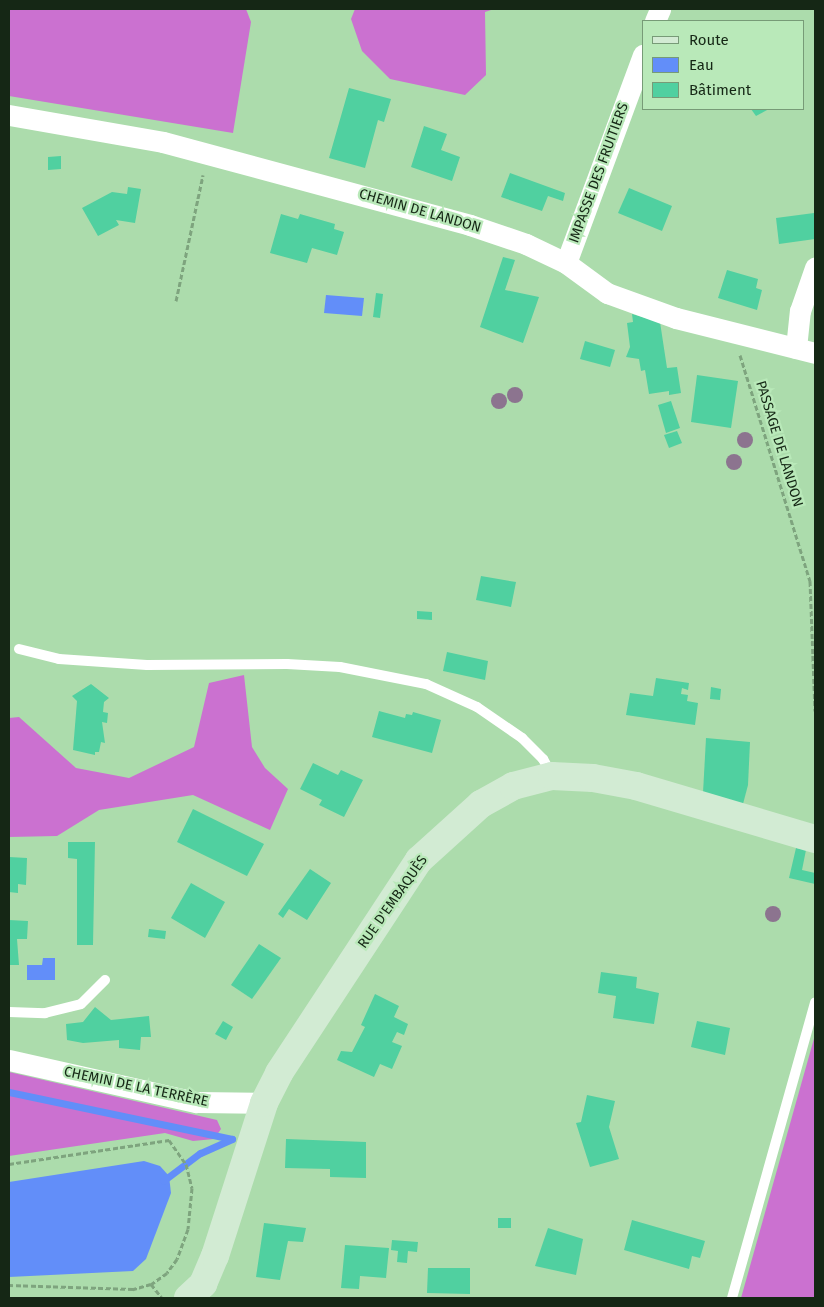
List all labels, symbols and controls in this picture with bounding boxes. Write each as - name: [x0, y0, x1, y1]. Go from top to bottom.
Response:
- legend: [642, 20, 804, 110]
- text: Route: [689, 31, 729, 49]
- text: Eau: [689, 56, 714, 74]
- text: Bâtiment: [689, 81, 751, 99]
- street label: IMPASSE DES FRUITIERS: [566, 101, 632, 245]
- street label: CHEMIN DE LANDON: [357, 186, 483, 236]
- street label: PASSAGE DE LANDON: [752, 379, 806, 509]
- street label: RUE D'EMBAQUÈS: [355, 852, 431, 952]
- street label: CHEMIN DE LA TERRÈRE: [62, 1063, 210, 1111]

